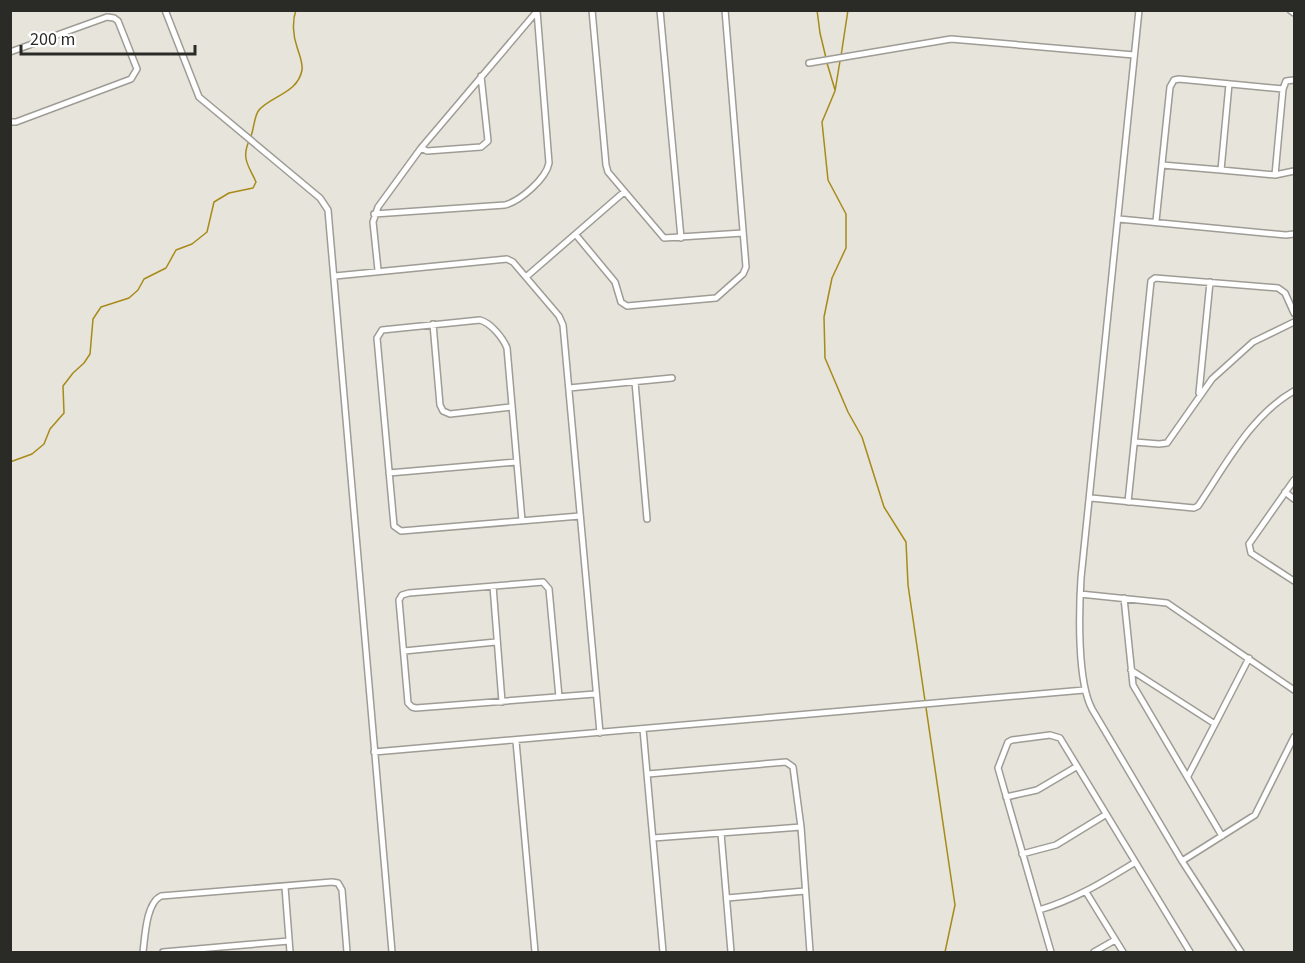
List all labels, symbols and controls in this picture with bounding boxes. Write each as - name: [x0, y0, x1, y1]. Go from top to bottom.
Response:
- scale bar: [21, 18, 195, 56]
- text: 200 m: [30, 27, 75, 52]

